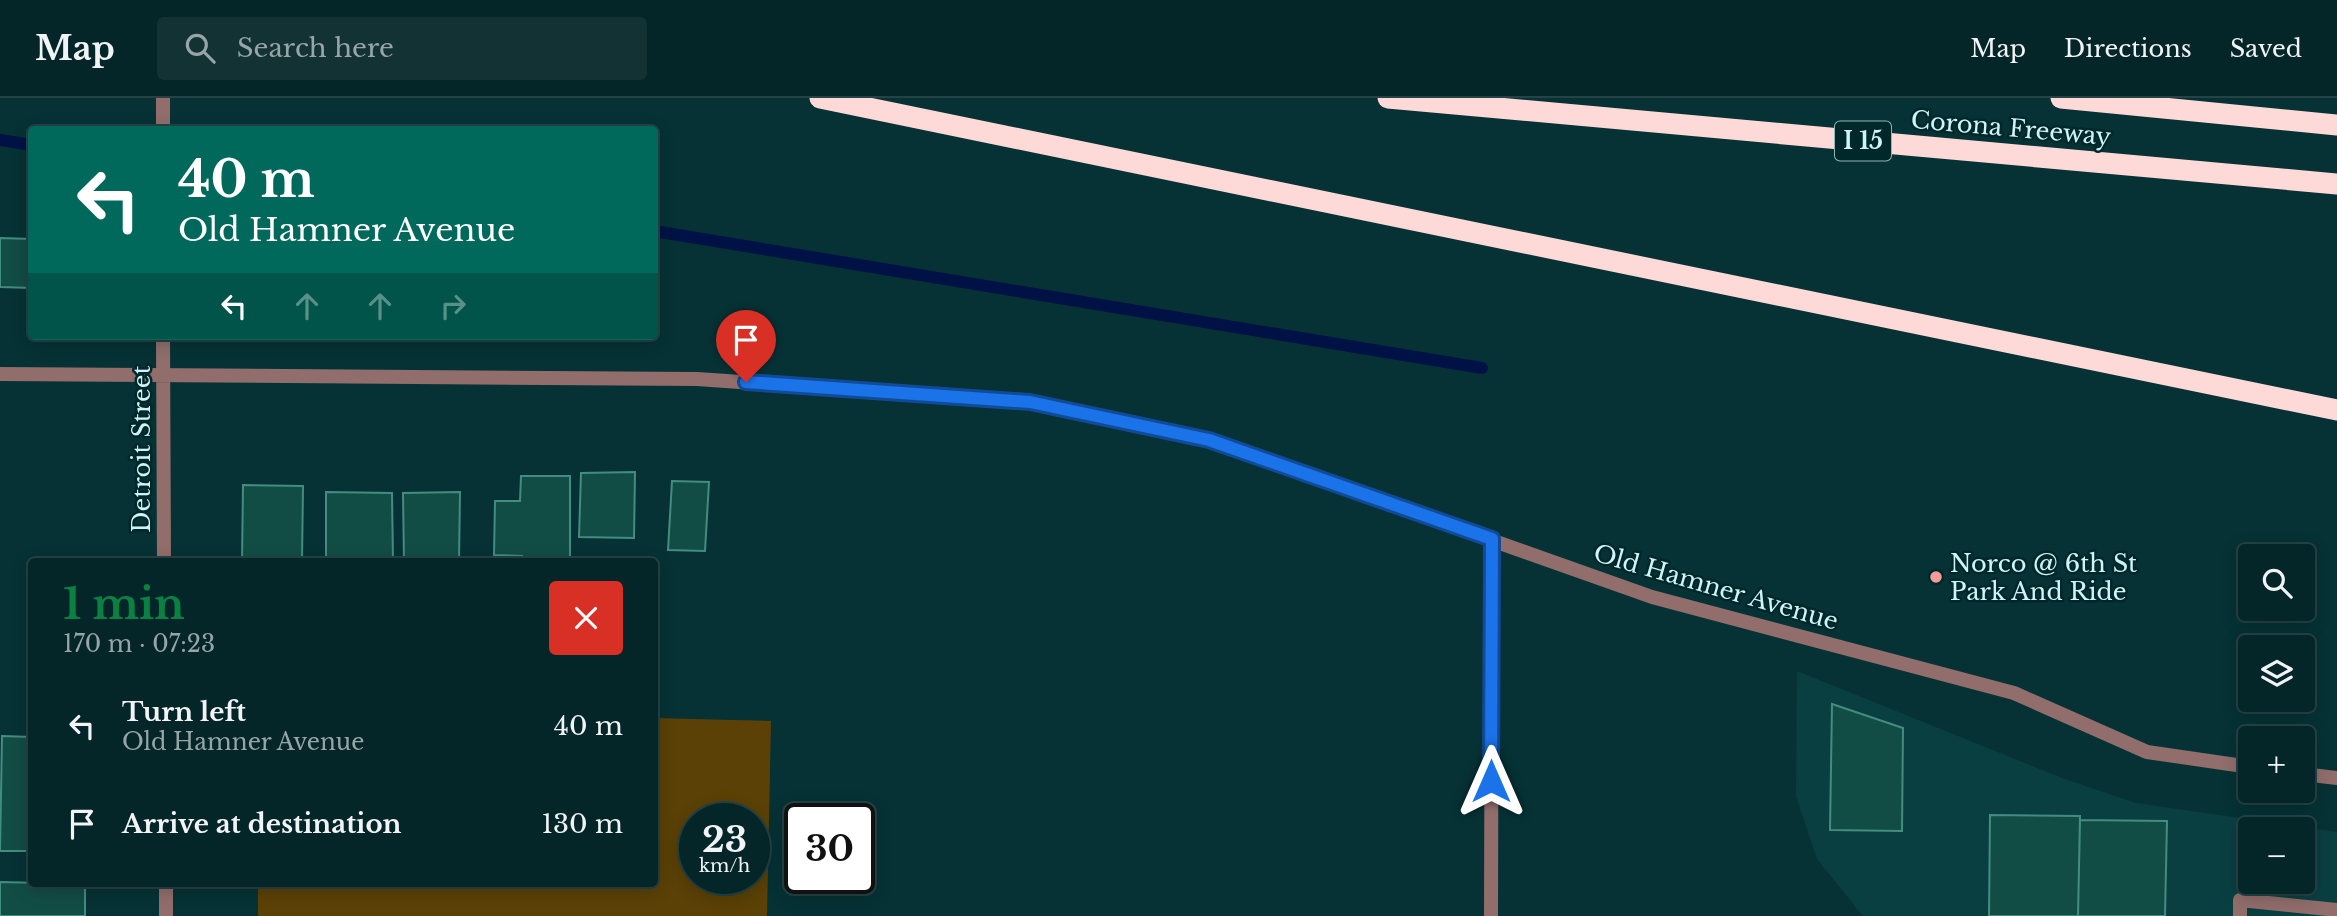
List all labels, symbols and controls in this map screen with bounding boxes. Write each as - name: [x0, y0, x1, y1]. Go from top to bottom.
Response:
- search box: [157, 17, 647, 80]
- text: Map: [35, 28, 115, 69]
- icon: search: [181, 29, 219, 67]
- text: Search here: [237, 32, 394, 64]
- text: Map: [1970, 34, 2026, 63]
- text: Directions: [2064, 34, 2192, 63]
- text: Saved: [2230, 34, 2302, 63]
- street label: Corona Freeway: [1910, 105, 2113, 151]
- road number: I 15: [1835, 122, 1891, 160]
- text: 40 m: [178, 149, 315, 210]
- icon: left: [63, 154, 154, 245]
- text: Old Hamner Avenue: [178, 210, 515, 250]
- icon: left: [215, 287, 253, 325]
- icon: ahead: [288, 287, 326, 325]
- icon: ahead: [361, 287, 399, 325]
- icon: right: [434, 287, 472, 325]
- pin: [716, 310, 776, 382]
- icon: arrive: [727, 321, 765, 359]
- street label: Detroit Street: [127, 365, 156, 533]
- street label: Old Hamner Avenue: [1590, 538, 1842, 636]
- map controls: [2238, 544, 2315, 894]
- button: search: [2238, 544, 2315, 621]
- place label: Norco @ 6th St Park And Ride: [1950, 549, 2137, 606]
- marker: Norco @ 6th St Park And Ride: [1928, 569, 1944, 585]
- text: 1 min: [63, 578, 185, 630]
- button: close: [549, 581, 623, 655]
- text: 170 m · 07:23: [63, 630, 215, 658]
- button: layers: [2238, 635, 2315, 712]
- text: Turn left: [122, 696, 246, 728]
- icon: left: [63, 707, 101, 745]
- text: 40 m: [554, 710, 623, 742]
- button: +: [2238, 726, 2315, 803]
- text: Old Hamner Avenue: [122, 728, 364, 756]
- position arrow: [1454, 744, 1528, 818]
- speed limit sign: 30: [784, 803, 875, 894]
- icon: arrive: [63, 805, 101, 843]
- text: Arrive at destination: [122, 808, 402, 840]
- text: 130 m: [541, 808, 623, 840]
- button: −: [2238, 817, 2315, 894]
- text: 23: [702, 818, 747, 861]
- text: km/h: [699, 855, 750, 877]

